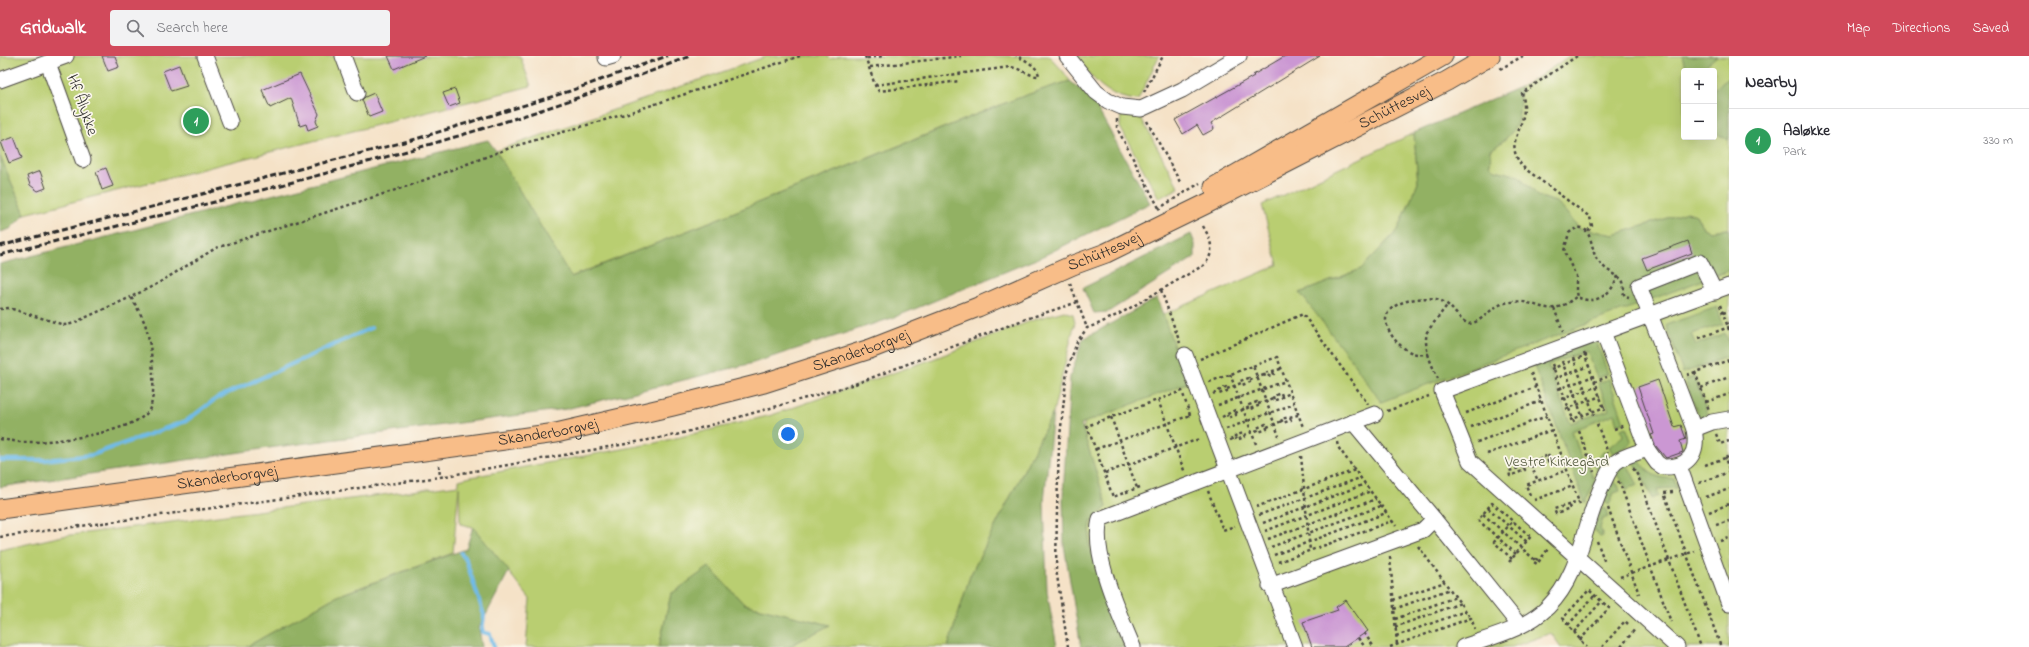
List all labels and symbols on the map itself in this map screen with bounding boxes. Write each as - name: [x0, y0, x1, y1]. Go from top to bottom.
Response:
- street label: Hf Ålykke: [60, 71, 104, 140]
- street label: Schüttesvej: [1354, 79, 1435, 136]
- pin: 1: [183, 106, 209, 136]
- street label: Schüttesvej: [1064, 225, 1146, 278]
- street label: Skanderborgvej: [809, 323, 913, 379]
- street label: Skanderborgvej: [496, 412, 601, 453]
- your location: [778, 424, 798, 444]
- park label: Vestre Kirkegård: [1504, 450, 1609, 474]
- street label: Skanderborgvej: [175, 459, 279, 497]

